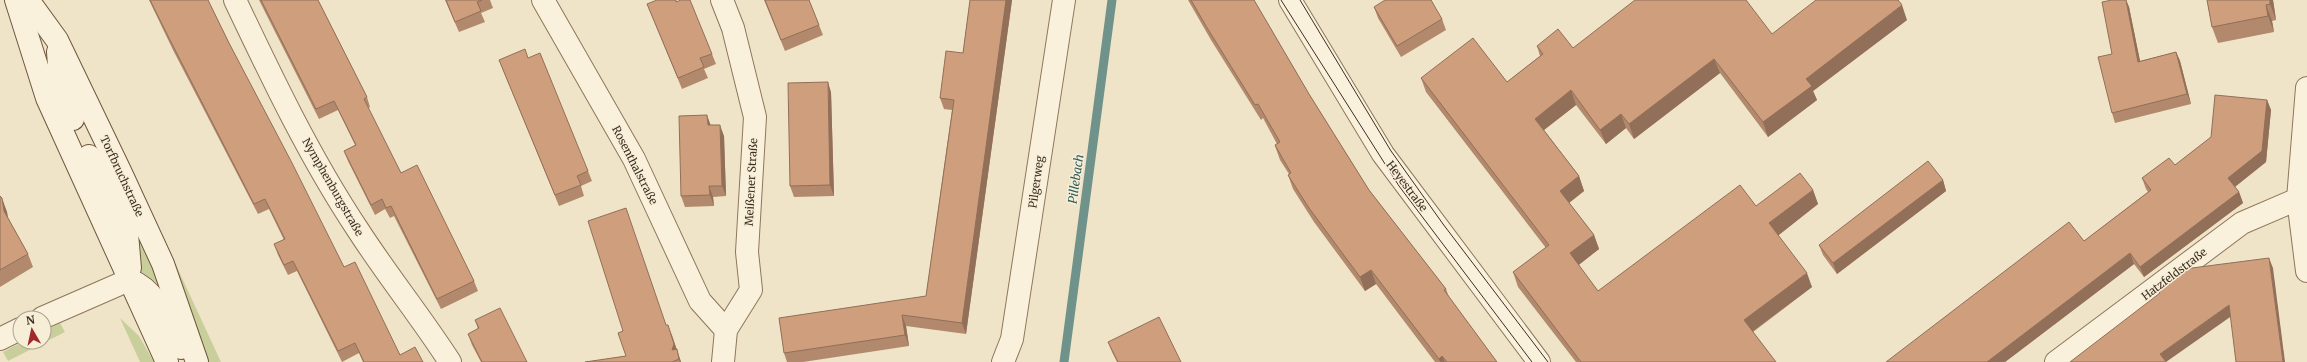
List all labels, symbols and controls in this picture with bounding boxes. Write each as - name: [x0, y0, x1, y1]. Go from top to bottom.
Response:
- street label: Rosenthalstraße: [609, 123, 661, 207]
- street label: Torfbruchstraße: [97, 133, 147, 219]
- street label: Nymphenburgstraße: [299, 136, 367, 239]
- street label: Meißener Straße: [742, 137, 760, 226]
- water label: Pillebach: [1065, 153, 1086, 205]
- street label: Pilgerweg: [1025, 154, 1047, 209]
- street label: Heyestraße: [1383, 158, 1431, 214]
- street label: Hatzfeldstraße: [2139, 245, 2210, 303]
- north arrow: [12, 310, 52, 350]
- text: N: [25, 312, 36, 328]

